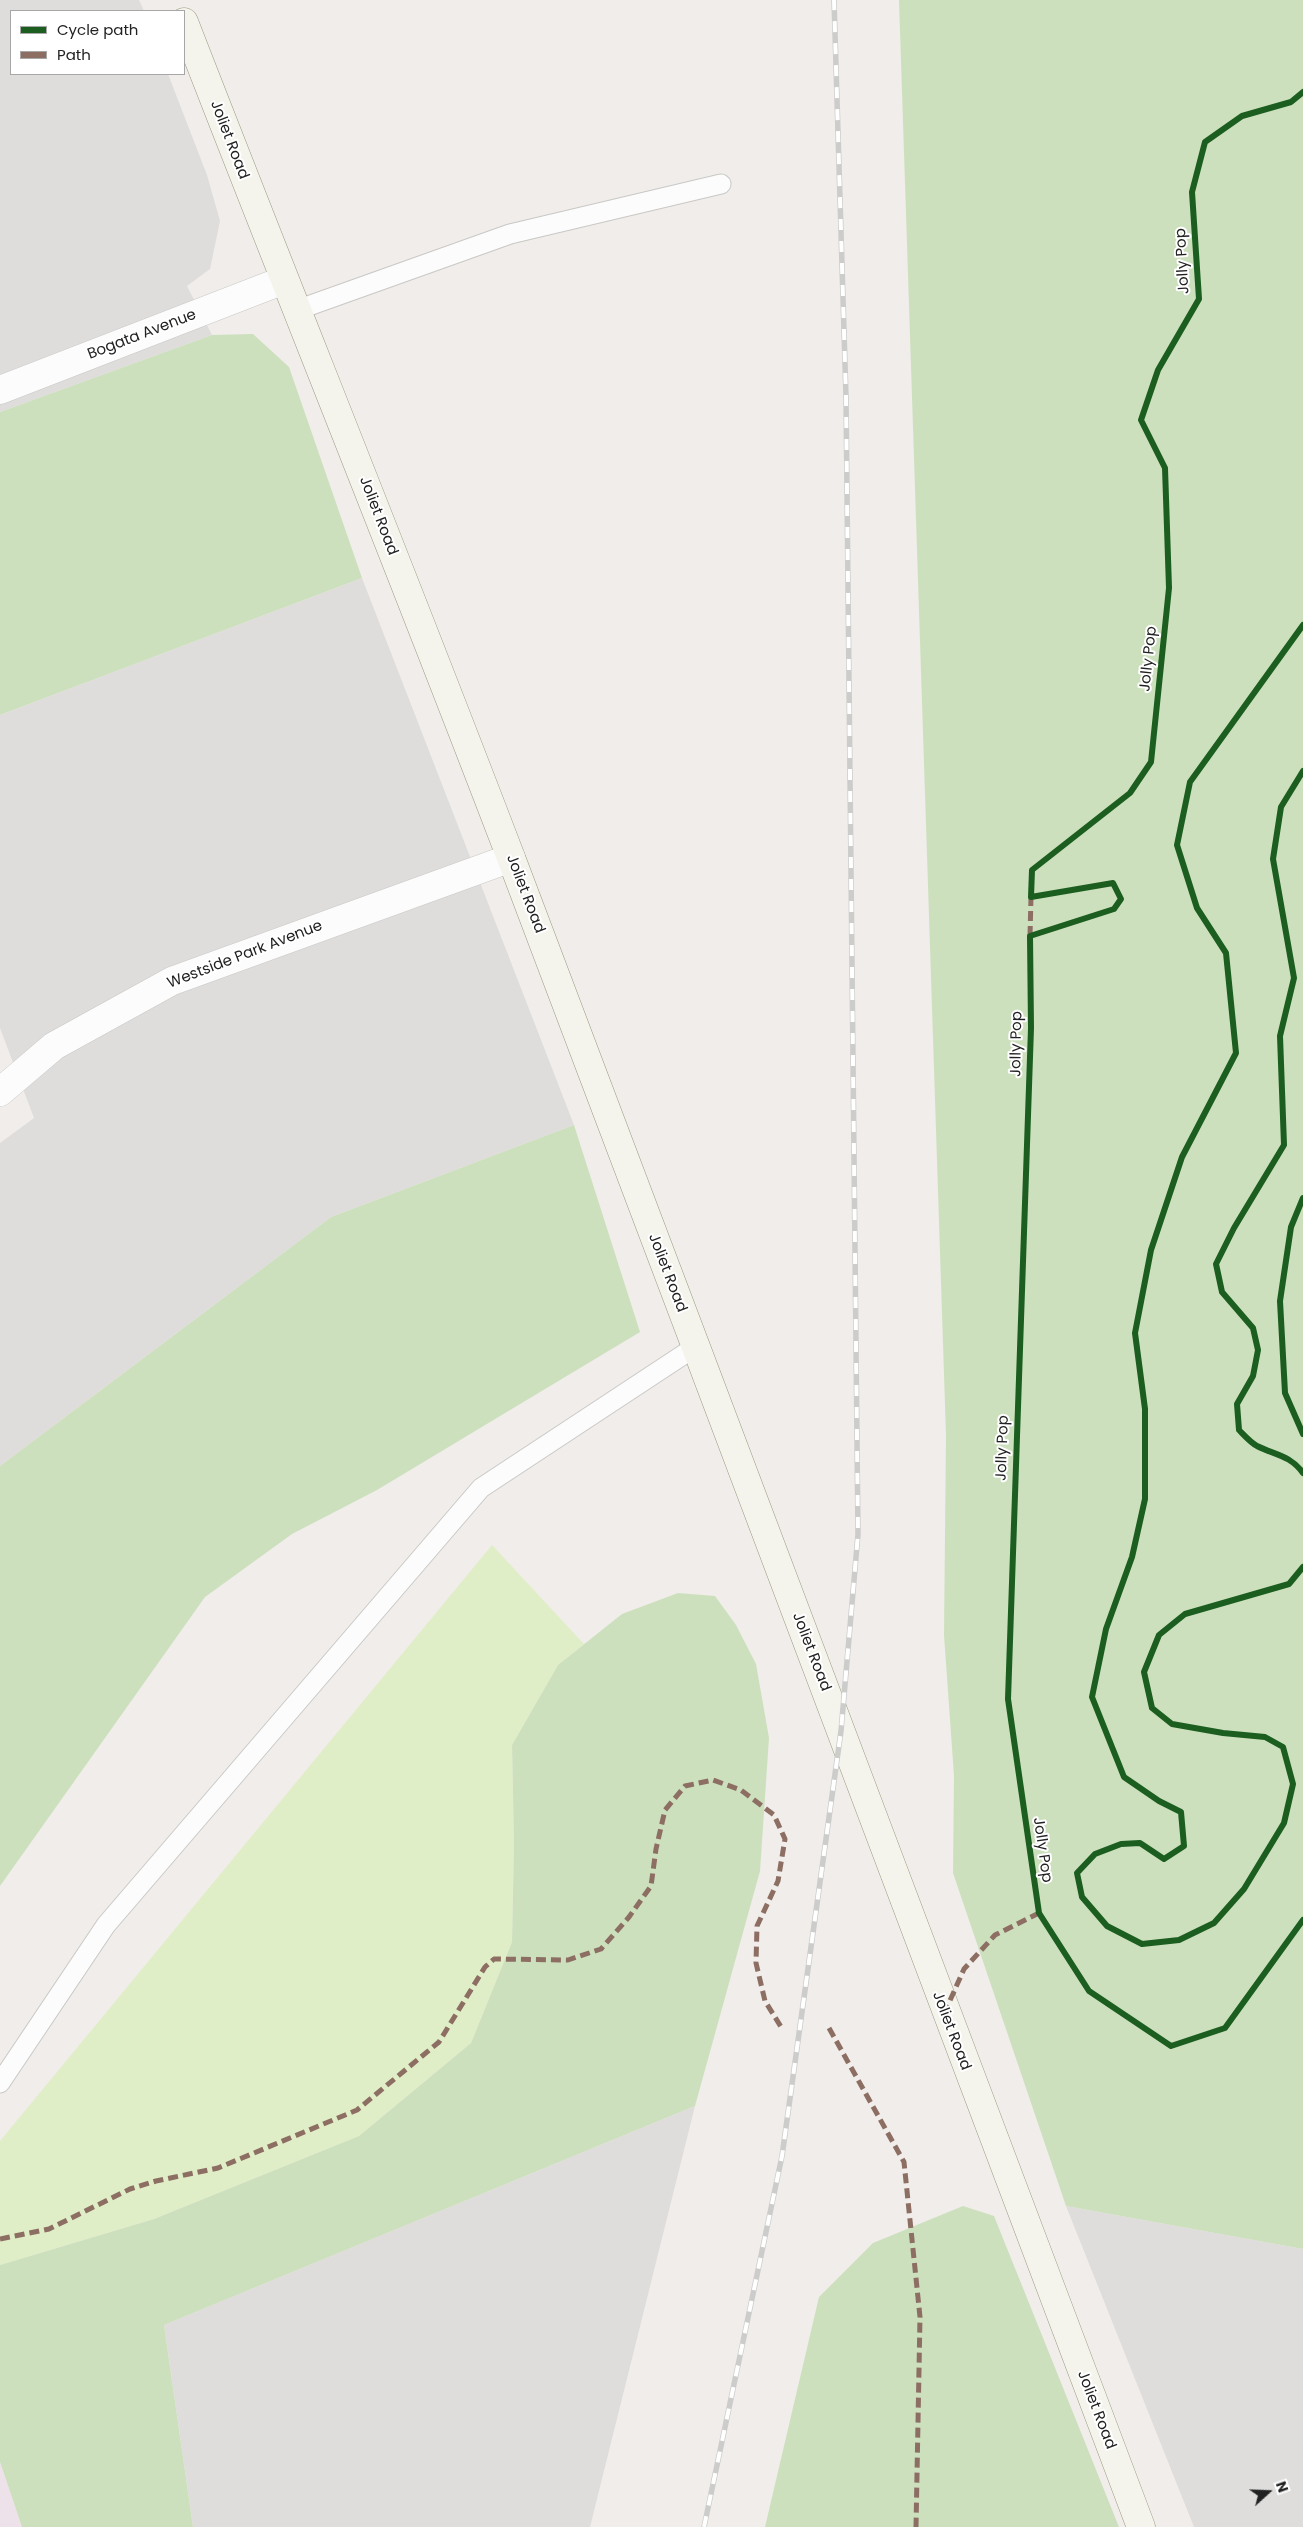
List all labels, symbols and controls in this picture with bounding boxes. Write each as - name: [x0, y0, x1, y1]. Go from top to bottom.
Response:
- legend: [10, 10, 185, 75]
- text: Cycle path: [57, 19, 138, 40]
- text: Path: [57, 44, 91, 65]
- street label: Joliet Road: [206, 98, 252, 182]
- street label: Jolly Pop: [1172, 228, 1194, 294]
- street label: Bogata Avenue: [85, 306, 199, 364]
- street label: Joliet Road: [355, 474, 401, 558]
- street label: Jolly Pop: [1137, 625, 1161, 693]
- street label: Joliet Road: [502, 852, 548, 936]
- street label: Westside Park Avenue: [165, 917, 325, 993]
- street label: Jolly Pop: [1007, 1011, 1027, 1077]
- street label: Joliet Road: [644, 1231, 690, 1315]
- street label: Jolly Pop: [993, 1415, 1013, 1481]
- street label: Joliet Road: [788, 1610, 834, 1694]
- street label: Jolly Pop: [1029, 1816, 1055, 1884]
- street label: Joliet Road: [928, 1989, 974, 2073]
- street label: Joliet Road: [1073, 2368, 1119, 2452]
- north arrow: [1243, 2467, 1293, 2517]
- text: N: [1271, 2479, 1293, 2495]

